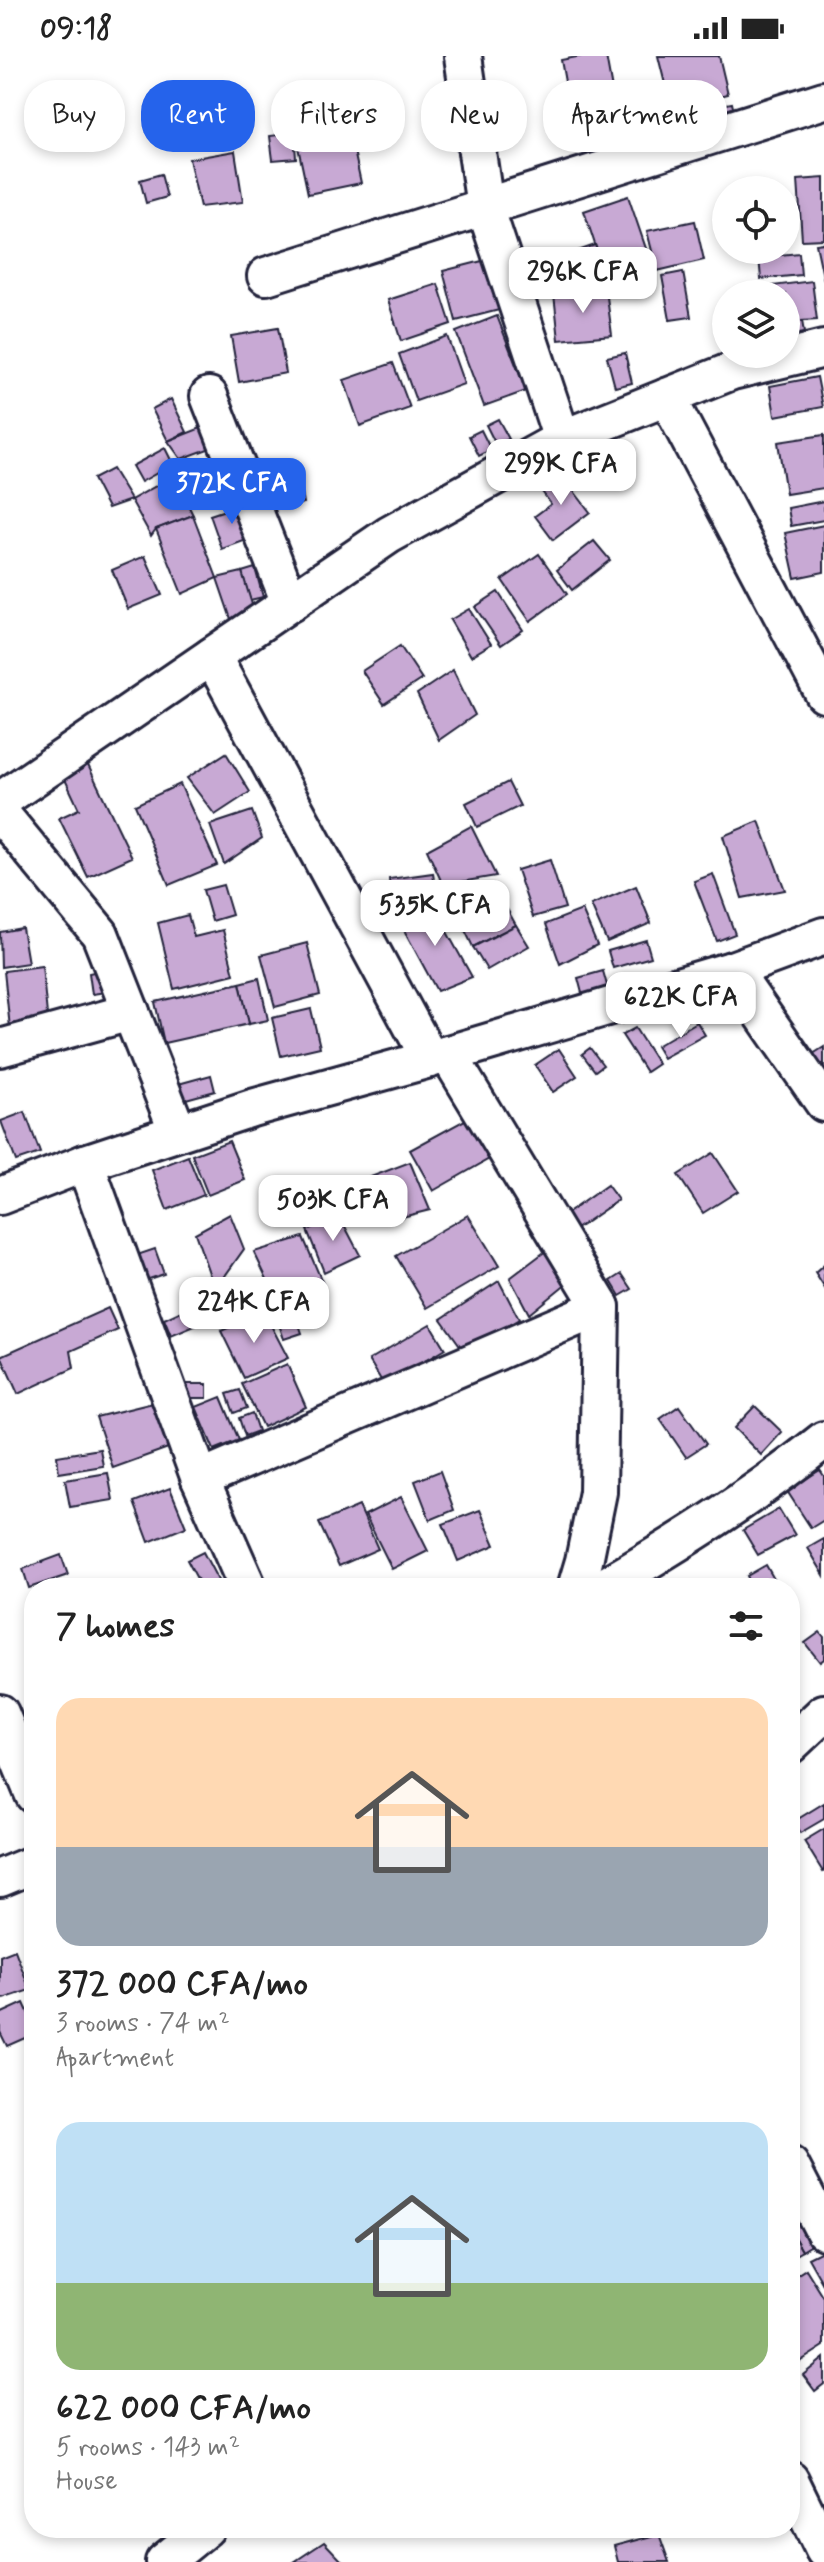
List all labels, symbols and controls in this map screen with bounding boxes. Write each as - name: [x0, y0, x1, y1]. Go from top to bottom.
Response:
- text: 09:18: [40, 9, 113, 48]
- chip: Buy: [24, 80, 125, 152]
- chip: Rent: [141, 80, 255, 152]
- chip: Filters: [271, 80, 405, 152]
- chip: New: [421, 80, 527, 152]
- chip: Apartment: [543, 80, 727, 152]
- map controls: [712, 176, 800, 368]
- button: locate: [712, 176, 800, 264]
- pin: 296K CFA: [500, 247, 666, 315]
- text: 296K CFA: [527, 256, 639, 290]
- button: layers: [712, 280, 800, 368]
- pin: 299K CFA: [478, 439, 644, 507]
- text: 299K CFA: [504, 448, 618, 482]
- pin: 372K CFA: [149, 458, 315, 526]
- text: 372K CFA: [176, 467, 288, 501]
- pin: 535K CFA: [352, 880, 518, 948]
- text: 535K CFA: [379, 889, 491, 923]
- pin: 622K CFA: [598, 972, 764, 1040]
- text: 622K CFA: [624, 981, 738, 1015]
- pin: 503K CFA: [250, 1175, 416, 1243]
- text: 503K CFA: [277, 1184, 389, 1218]
- pin: 224K CFA: [171, 1277, 337, 1345]
- text: 224K CFA: [197, 1286, 311, 1320]
- text: 7 homes: [56, 1604, 175, 1649]
- icon: filters: [724, 1604, 768, 1648]
- icon: home: [340, 1750, 484, 1894]
- text: 372 000 CFA/mo: [56, 1962, 308, 2007]
- text: 3 rooms · 74 m²: [56, 2007, 230, 2041]
- text: Apartment: [56, 2041, 174, 2075]
- icon: home: [340, 2174, 484, 2318]
- text: 622 000 CFA/mo: [56, 2386, 311, 2431]
- text: 5 rooms · 143 m²: [56, 2431, 240, 2465]
- text: House: [56, 2465, 117, 2499]

